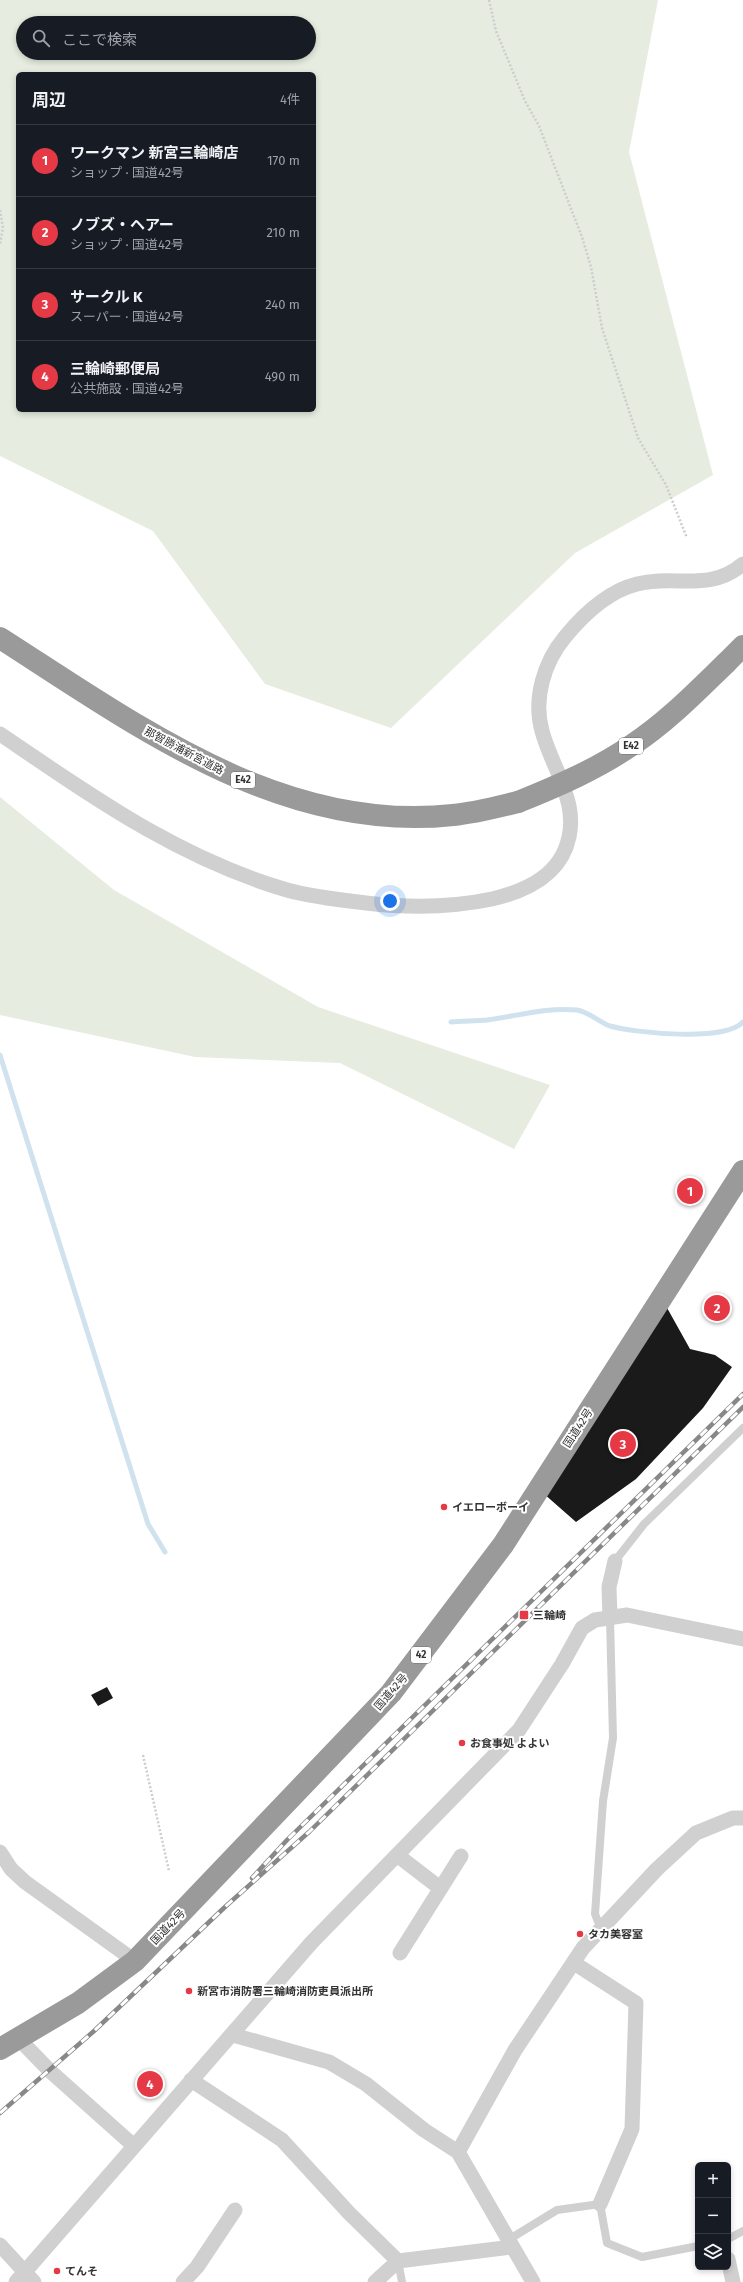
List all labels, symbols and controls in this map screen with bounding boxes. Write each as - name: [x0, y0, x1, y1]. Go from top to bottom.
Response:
- search box: [16, 16, 316, 60]
- icon: search: [30, 27, 52, 49]
- text: ここで検索: [62, 31, 137, 49]
- text: 周辺: [32, 90, 66, 111]
- text: 4件: [280, 92, 300, 107]
- text: ワークマン 新宮三輪崎店: [70, 144, 239, 162]
- text: 1: [42, 153, 48, 168]
- text: 170 m: [267, 153, 300, 168]
- text: ショップ · 国道42号: [70, 165, 184, 180]
- text: ノブズ・ヘアー: [70, 216, 174, 234]
- text: 2: [42, 225, 48, 240]
- text: 210 m: [266, 225, 300, 240]
- text: ショップ · 国道42号: [70, 237, 184, 252]
- text: サークル K: [70, 288, 143, 306]
- text: 3: [42, 297, 48, 312]
- text: 240 m: [265, 297, 300, 312]
- text: スーパー · 国道42号: [70, 309, 184, 324]
- text: 三輪崎郵便局: [70, 360, 160, 378]
- text: 4: [41, 369, 49, 384]
- text: 490 m: [265, 369, 300, 384]
- text: 公共施設 · 国道42号: [70, 381, 184, 396]
- street label: 那智勝浦新宮道路: [142, 725, 226, 777]
- road number: E42: [619, 738, 643, 754]
- road number: E42: [231, 772, 255, 788]
- your location: [380, 891, 400, 911]
- pin: 1: [677, 1176, 703, 1206]
- pin: 2: [704, 1293, 730, 1323]
- street label: 国道42号: [561, 1406, 595, 1450]
- pin: 3: [610, 1429, 636, 1459]
- place label: イエローボーイ: [452, 1501, 529, 1514]
- marker: イエローボーイ: [439, 1502, 449, 1512]
- marker: 三輪崎: [518, 1609, 530, 1621]
- place label: 三輪崎: [533, 1609, 566, 1622]
- road number: 42: [411, 1647, 431, 1663]
- street label: 国道42号: [372, 1671, 410, 1713]
- place label: お食事処 よよい: [470, 1737, 550, 1750]
- marker: お食事処 よよい: [457, 1738, 467, 1748]
- street label: 国道42号: [148, 1907, 188, 1947]
- place label: タカ美容室: [588, 1928, 643, 1941]
- marker: タカ美容室: [575, 1929, 585, 1939]
- place label: 新宮市消防署三輪崎消防吏員派出所: [197, 1985, 373, 1998]
- marker: 新宮市消防署三輪崎消防吏員派出所: [184, 1986, 194, 1996]
- pin: 4: [137, 2069, 163, 2099]
- map controls: [695, 2162, 731, 2270]
- button: +: [695, 2162, 731, 2198]
- button: −: [695, 2198, 731, 2234]
- button: layers: [695, 2234, 731, 2270]
- place label: てんそ: [65, 2265, 98, 2278]
- marker: てんそ: [52, 2266, 62, 2276]

